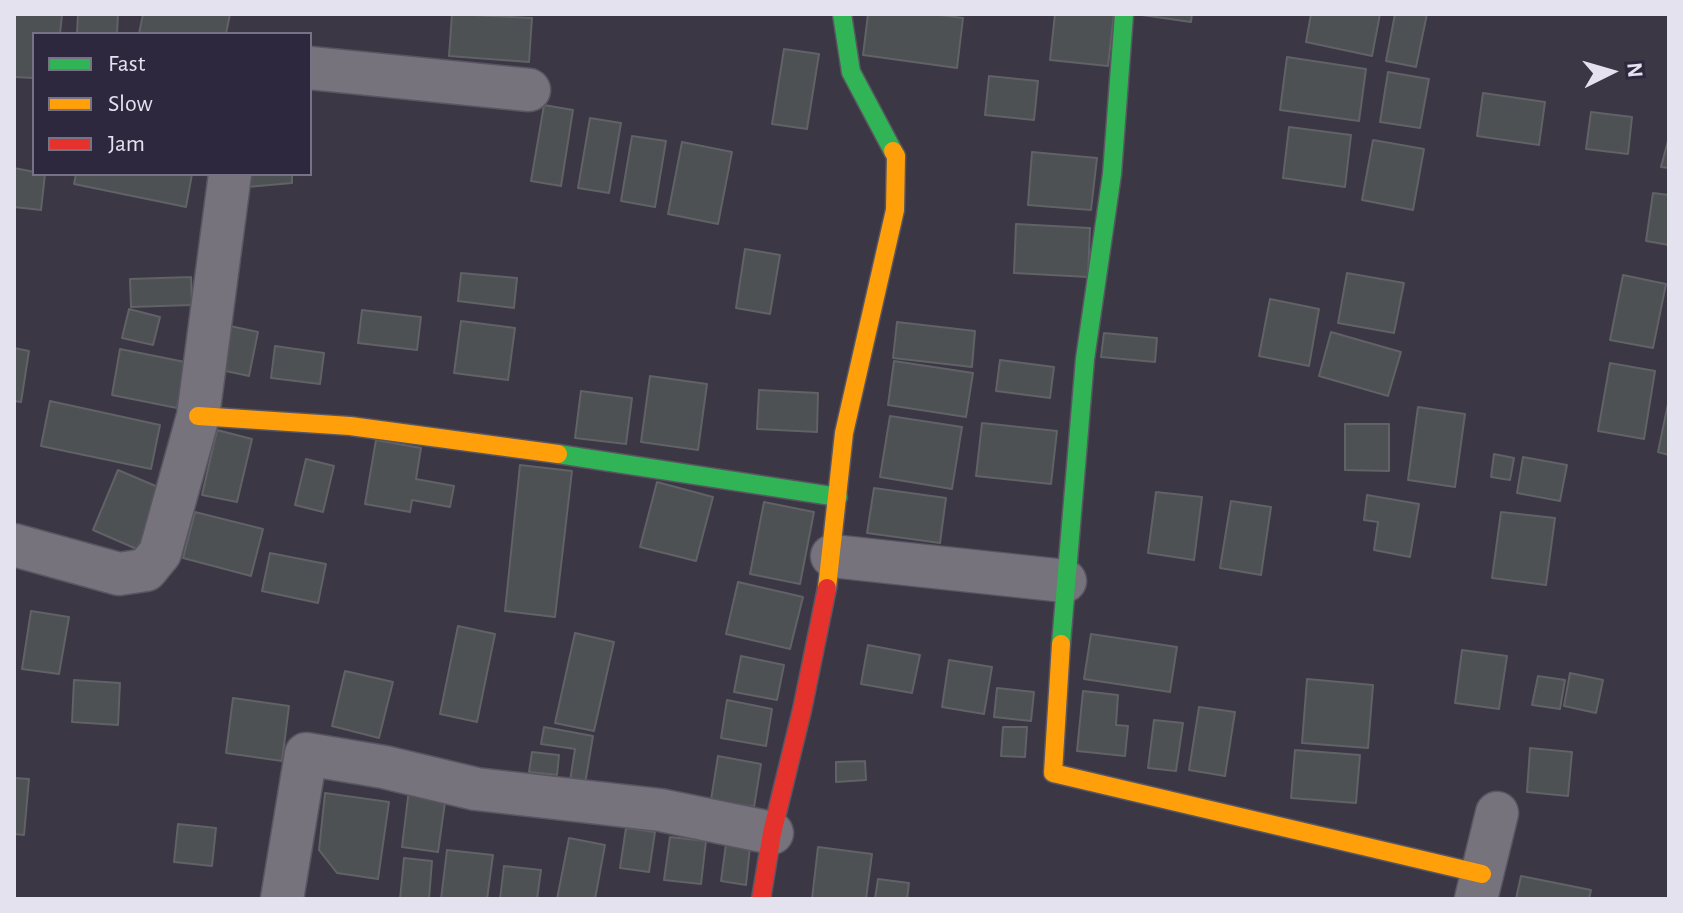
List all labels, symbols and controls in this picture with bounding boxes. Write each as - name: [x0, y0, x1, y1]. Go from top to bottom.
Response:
- legend: [32, 32, 312, 176]
- north arrow: [1571, 32, 1651, 112]
- text: Fast: [108, 52, 145, 76]
- text: N: [1623, 61, 1647, 78]
- text: Slow: [108, 92, 153, 116]
- text: Jam: [108, 132, 145, 156]

